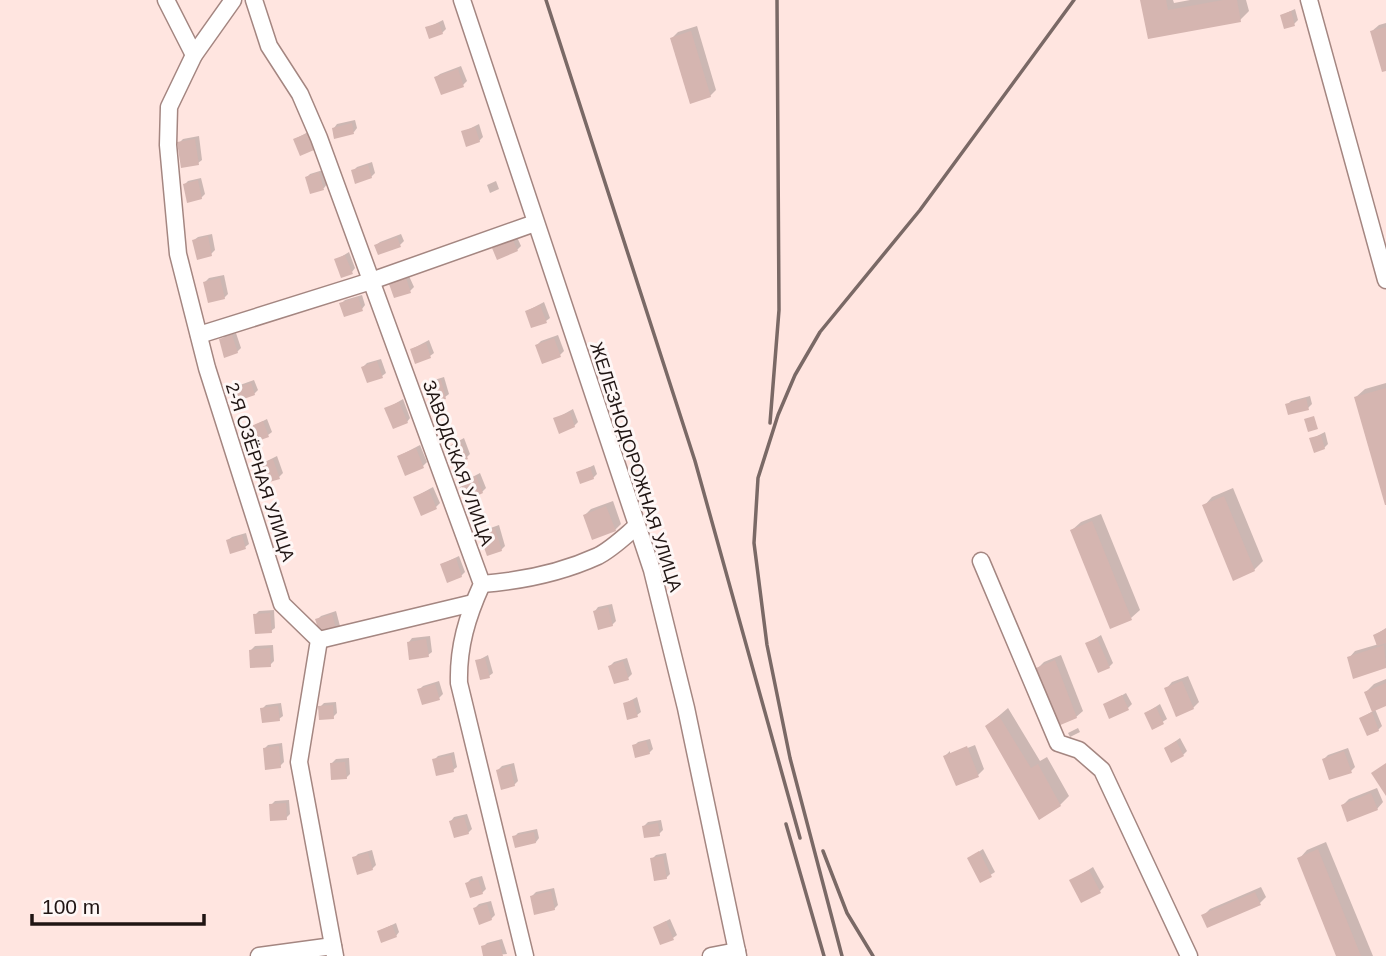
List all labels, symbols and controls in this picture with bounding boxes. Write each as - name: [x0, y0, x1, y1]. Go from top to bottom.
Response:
- street label: ЖЕЛЕЗНОДОРОЖНАЯ УЛИЦА: [586, 340, 686, 594]
- street label: ЗАВОДСКАЯ УЛИЦА: [419, 378, 497, 548]
- street label: 2-Я ОЗЁРНАЯ УЛИЦА: [222, 380, 298, 564]
- scale bar: [32, 883, 203, 927]
- text: 100 m: [42, 895, 100, 918]

